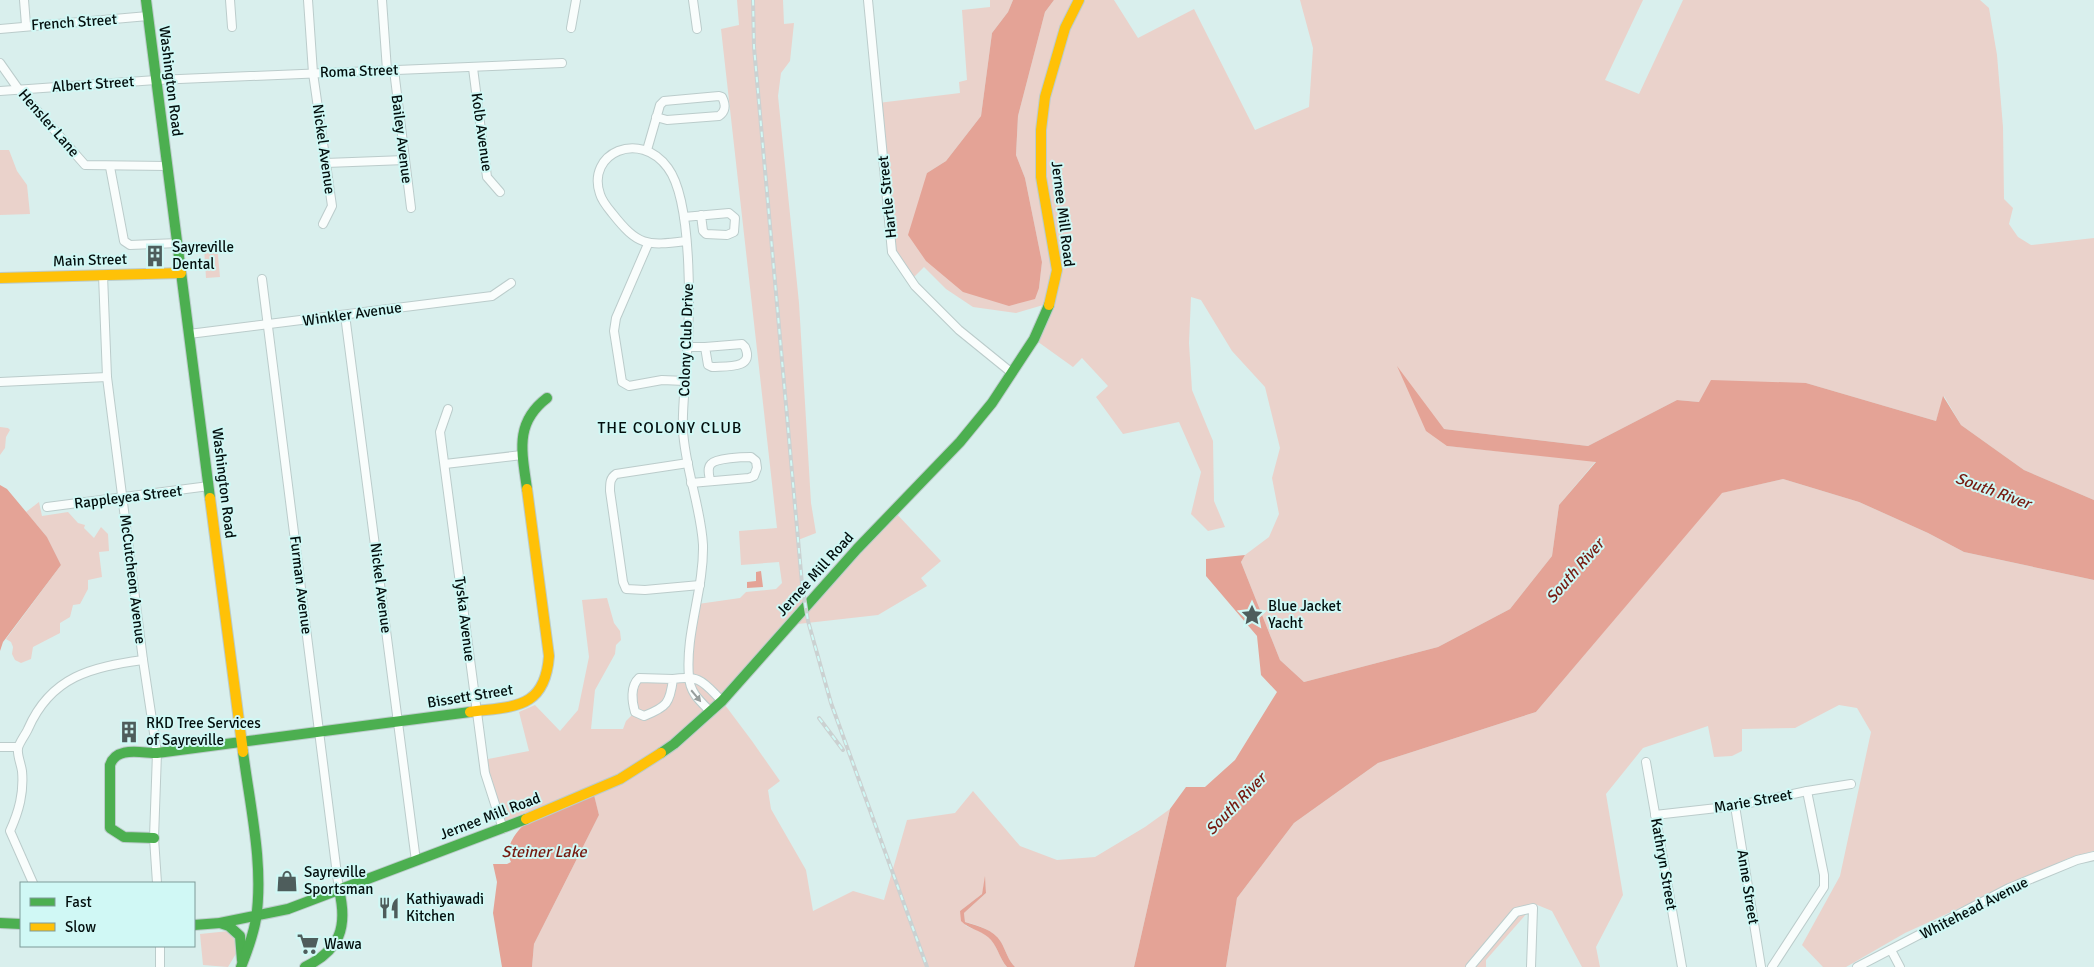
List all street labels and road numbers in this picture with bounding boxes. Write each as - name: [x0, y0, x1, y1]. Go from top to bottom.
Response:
- street label: French Street: [30, 10, 118, 34]
- street label: Washington Road: [155, 25, 187, 137]
- street label: Roma Street: [319, 61, 399, 81]
- street label: Albert Street: [51, 72, 135, 96]
- street label: Hensler Lane: [15, 85, 83, 161]
- street label: Kolb Avenue: [468, 92, 496, 172]
- street label: Bailey Avenue: [388, 93, 416, 185]
- street label: Nickel Avenue: [309, 103, 339, 195]
- street label: Hartle Street: [874, 155, 900, 239]
- street label: Jernee Mill Road: [1048, 160, 1078, 268]
- street label: Main Street: [53, 250, 127, 270]
- street label: Colony Club Drive: [675, 283, 697, 397]
- street label: Winkler Avenue: [301, 298, 403, 330]
- street label: Washington Road: [208, 427, 240, 539]
- street label: Rappleyea Street: [73, 481, 183, 513]
- street label: McCutcheon Avenue: [116, 513, 150, 645]
- street label: Jernee Mill Road: [773, 528, 857, 620]
- street label: Furman Avenue: [286, 535, 316, 635]
- street label: Nickel Avenue: [367, 542, 395, 634]
- street label: Tyska Avenue: [451, 576, 479, 662]
- street label: Bissett Street: [426, 680, 514, 712]
- street label: Marie Street: [1712, 785, 1794, 817]
- street label: Jernee Mill Road: [437, 789, 543, 843]
- street label: Kathryn Street: [1647, 816, 1681, 912]
- street label: Anne Street: [1733, 848, 1763, 926]
- street label: Whitehead Avenue: [1917, 873, 2031, 943]

